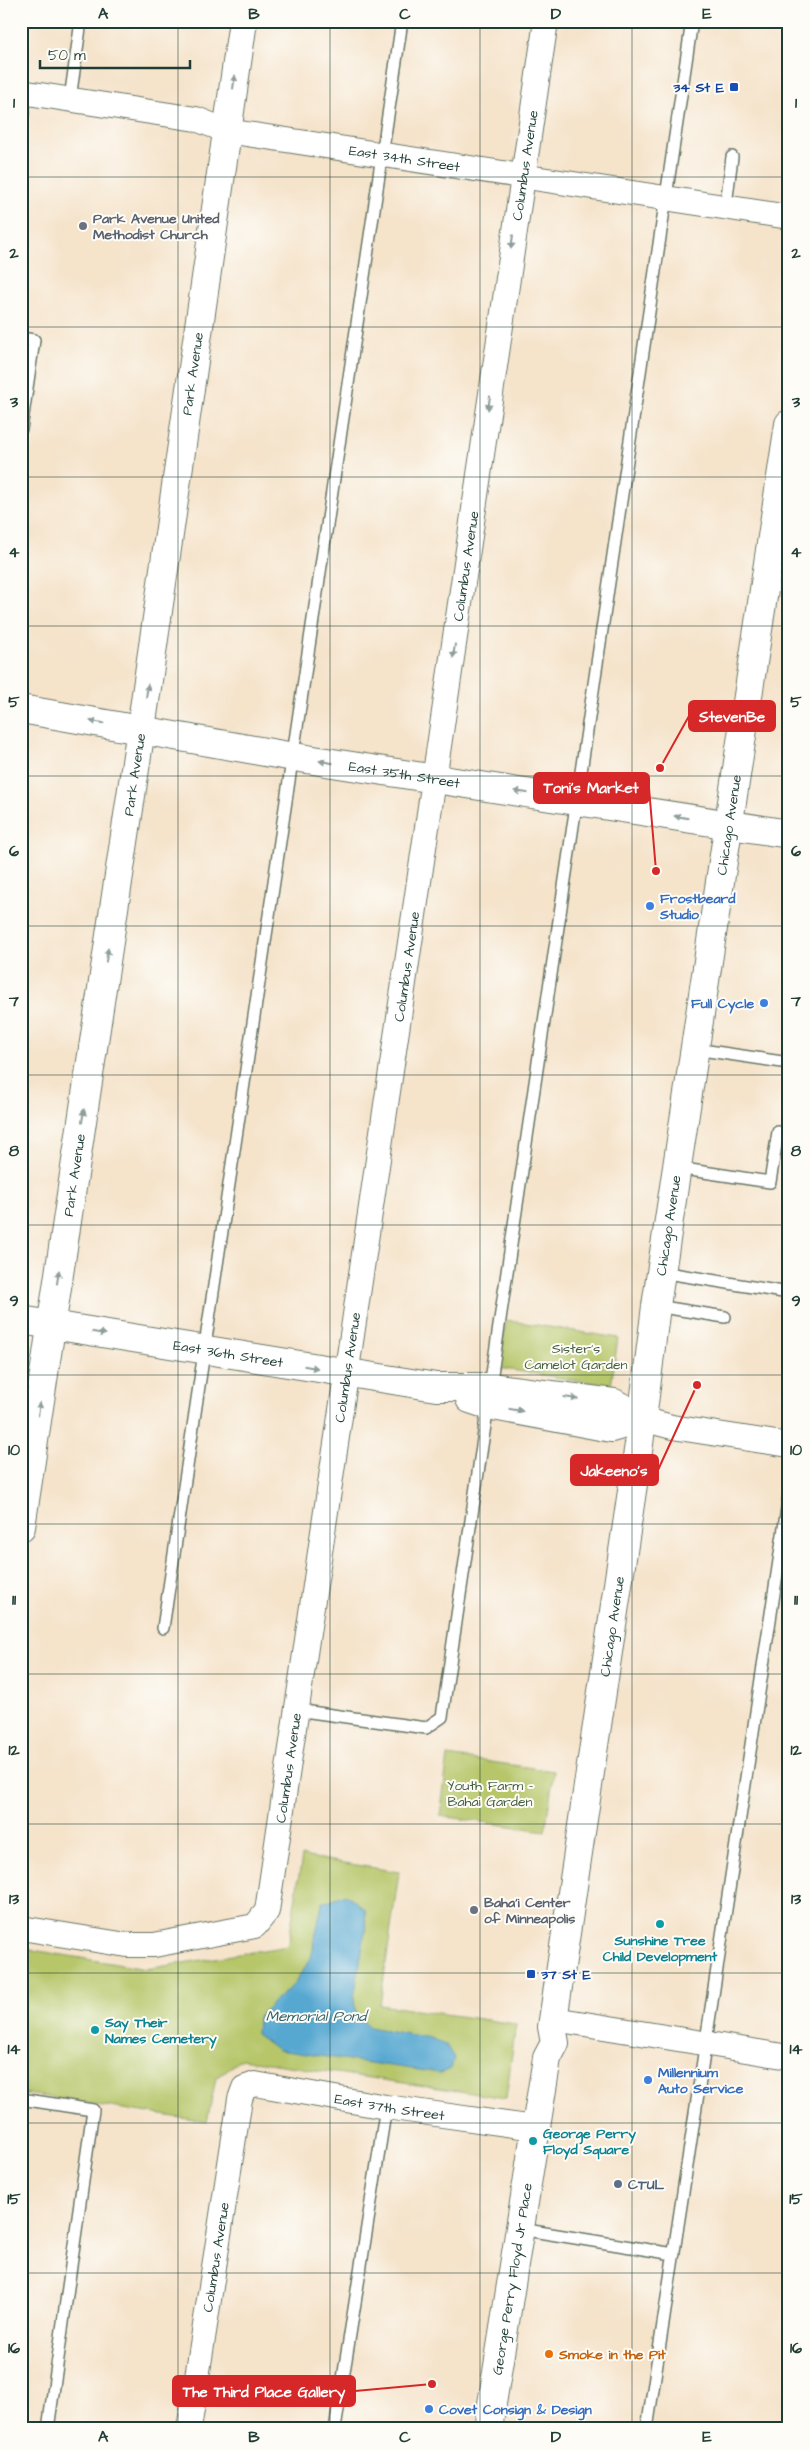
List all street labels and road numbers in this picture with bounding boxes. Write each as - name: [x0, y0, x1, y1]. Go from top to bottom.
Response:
- street label: Columbus Avenue: [508, 109, 544, 222]
- street label: East 34th Street: [348, 141, 462, 178]
- street label: Park Avenue: [177, 331, 209, 417]
- street label: Columbus Avenue: [449, 509, 485, 622]
- street label: Park Avenue: [119, 731, 151, 817]
- street label: East 35th Street: [347, 757, 462, 794]
- street label: Chicago Avenue: [712, 773, 747, 877]
- street label: Columbus Avenue: [389, 910, 425, 1023]
- street label: Park Avenue: [59, 1132, 91, 1218]
- street label: Chicago Avenue: [652, 1174, 687, 1277]
- street label: Columbus Avenue: [330, 1311, 366, 1424]
- street label: East 36th Street: [172, 1336, 285, 1373]
- street label: Chicago Avenue: [595, 1575, 630, 1678]
- street label: Columbus Avenue: [271, 1711, 307, 1824]
- street label: East 37th Street: [333, 2089, 446, 2126]
- street label: George Perry Floyd Jr Place: [488, 2181, 538, 2377]
- street label: Columbus Avenue: [198, 2200, 235, 2314]

